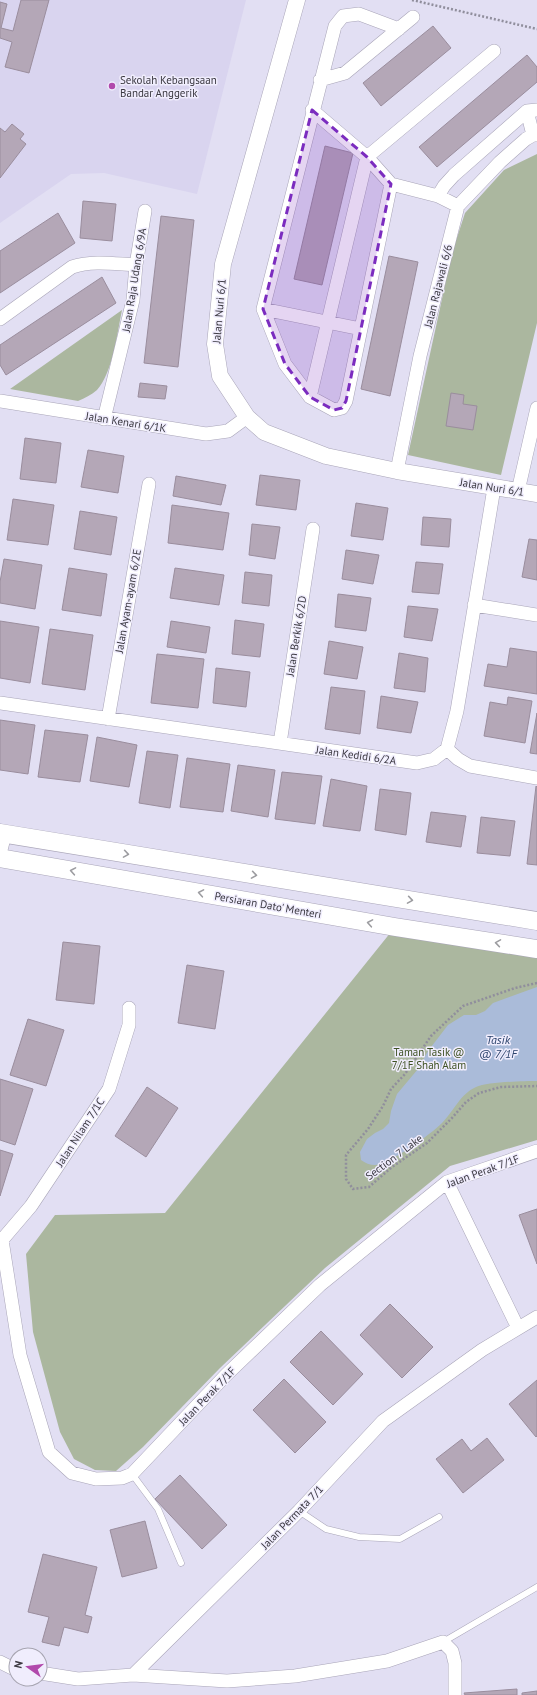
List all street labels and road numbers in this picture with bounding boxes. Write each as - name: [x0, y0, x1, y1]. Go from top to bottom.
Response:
- street label: Jalan Raja Udang 6/9A: [119, 226, 149, 334]
- street label: Jalan Rajawali 6/6: [421, 243, 455, 330]
- street label: Jalan Nuri 6/1: [209, 278, 229, 345]
- street label: Jalan Kenari 6/1K: [84, 409, 168, 435]
- street label: Jalan Nuri 6/1: [458, 475, 525, 499]
- street label: Jalan Ayam-ayam 6/2E: [112, 548, 144, 655]
- street label: Jalan Berkik 6/2D: [283, 595, 309, 678]
- street label: Jalan Kedidi 6/2A: [314, 742, 398, 768]
- street label: Persiaran Dato' Menteri: [213, 889, 323, 921]
- street label: Jalan Nilam 7/1C: [52, 1095, 107, 1170]
- street label: Section 7 Lake: [363, 1131, 426, 1183]
- street label: Jalan Perak 7/1F: [444, 1151, 522, 1191]
- street label: Jalan Perak 7/1F: [175, 1363, 239, 1429]
- street label: Jalan Permata 7/1: [257, 1482, 326, 1553]

